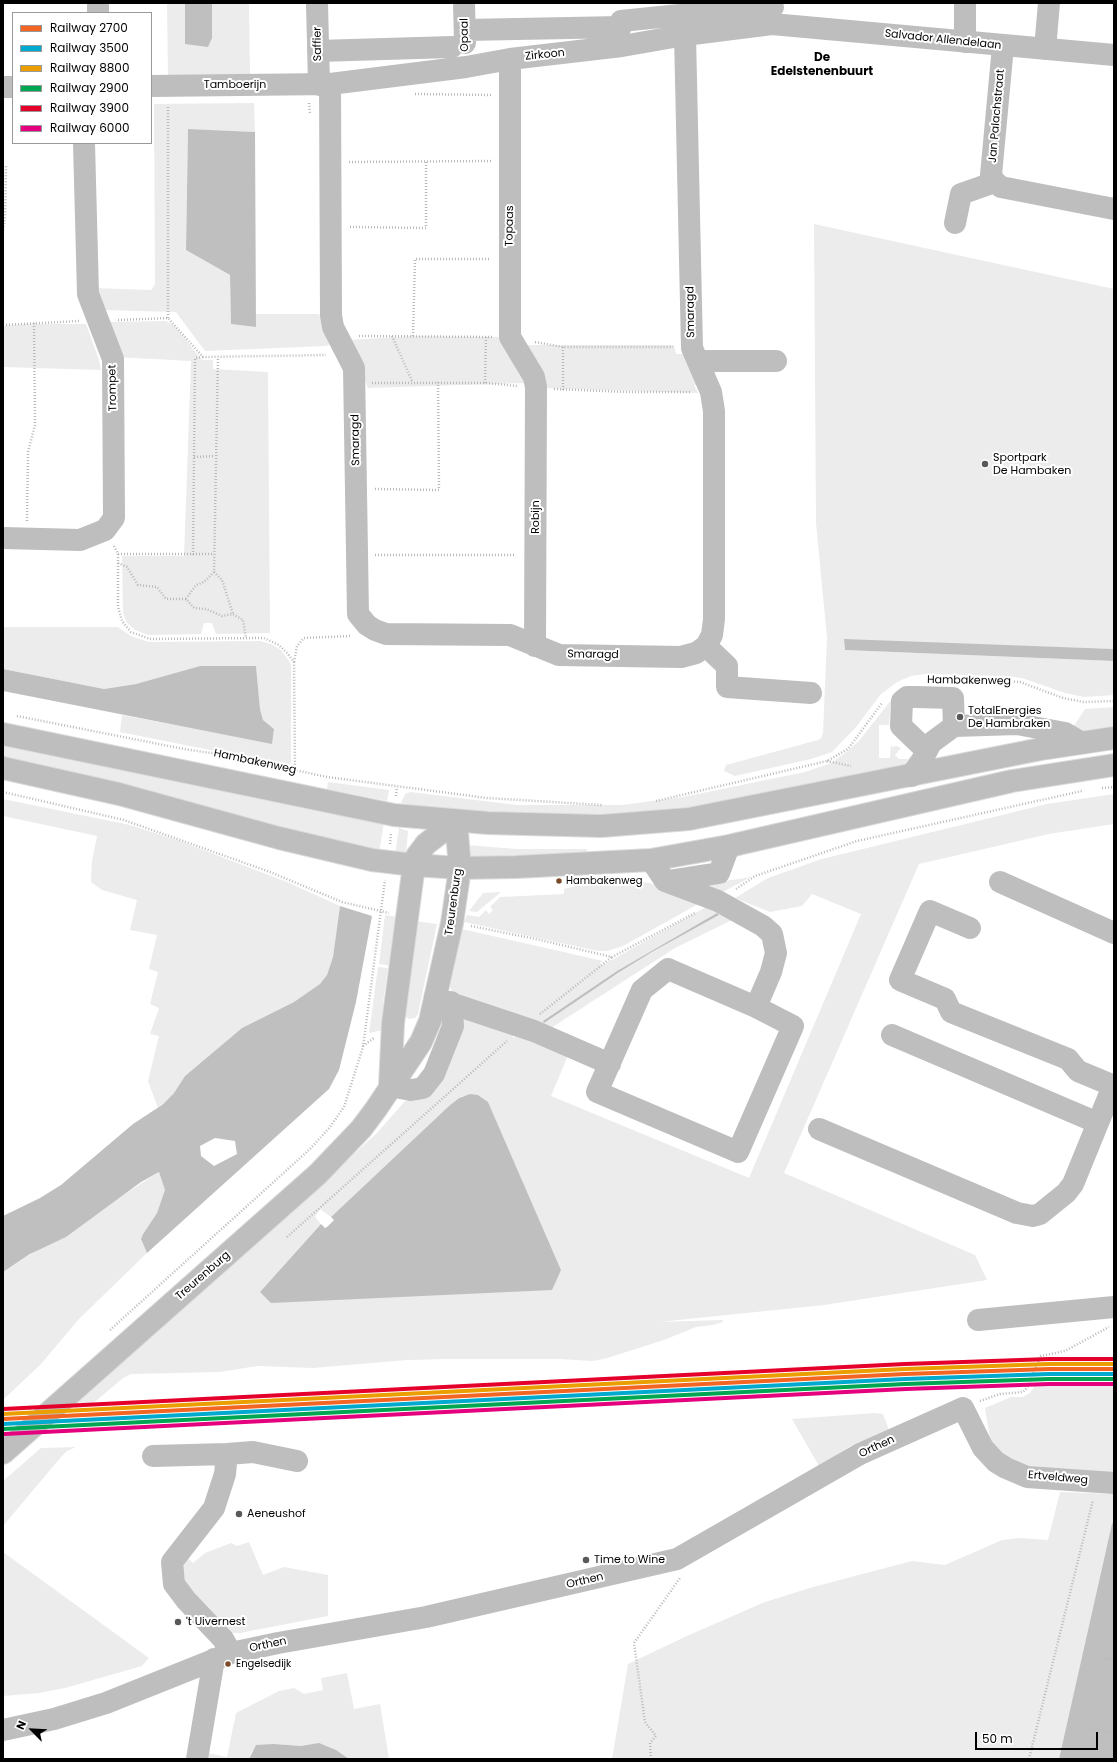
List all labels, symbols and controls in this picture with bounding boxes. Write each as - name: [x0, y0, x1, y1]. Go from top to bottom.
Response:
- legend: [12, 12, 152, 144]
- street label: Opaal: [458, 18, 472, 52]
- text: Railway 2700: [50, 19, 128, 36]
- street label: Saffier: [311, 27, 325, 61]
- street label: Salvador Allendelaan: [884, 27, 1002, 53]
- text: Railway 3500: [50, 39, 129, 56]
- street label: Zirkoon: [525, 46, 565, 64]
- district label: De Edelstenenbuurt: [771, 51, 873, 79]
- text: Railway 8800: [50, 59, 129, 76]
- street label: Jan Palachstraat: [986, 69, 1008, 163]
- street label: Tamboerijn: [204, 78, 266, 92]
- text: Railway 2900: [50, 79, 129, 96]
- text: Railway 3900: [50, 99, 129, 116]
- text: Railway 6000: [50, 119, 129, 136]
- street label: Topaas: [503, 205, 517, 247]
- street label: Smaragd: [684, 286, 698, 338]
- street label: Trompet: [106, 365, 120, 411]
- street label: Smaragd: [349, 414, 363, 466]
- place label: Sportpark De Hambaken: [993, 451, 1071, 477]
- marker: Sportpark De Hambaken: [980, 459, 990, 469]
- street label: Robijn: [529, 500, 543, 534]
- street label: Smaragd: [567, 648, 619, 662]
- street label: Hambakenweg: [927, 674, 1011, 688]
- place label: TotalEnergies De Hambraken: [968, 704, 1050, 730]
- marker: TotalEnergies De Hambraken: [955, 712, 965, 722]
- street label: Hambakenweg: [213, 747, 297, 777]
- street label: Treurenburg: [443, 867, 465, 937]
- place label: Hambakenweg: [566, 875, 642, 887]
- marker: Hambakenweg: [554, 876, 564, 886]
- street label: Treurenburg: [173, 1249, 233, 1303]
- street label: Orthen: [857, 1433, 897, 1461]
- street label: Ertveldweg: [1027, 1469, 1089, 1487]
- place label: Aeneushof: [247, 1507, 306, 1521]
- marker: Aeneushof: [234, 1509, 244, 1519]
- place label: Time to Wine: [594, 1553, 665, 1567]
- marker: Time to Wine: [581, 1555, 591, 1565]
- street label: Orthen: [565, 1570, 605, 1592]
- place label: 't Uivernest: [186, 1615, 246, 1629]
- marker: 't Uivernest: [173, 1617, 183, 1627]
- street label: Orthen: [248, 1635, 288, 1655]
- place label: Engelsedijk: [236, 1658, 291, 1670]
- marker: Engelsedijk: [223, 1659, 233, 1669]
- north arrow: [12, 1710, 52, 1750]
- text: N: [12, 1718, 30, 1732]
- scale bar: [977, 1724, 1100, 1750]
- text: 50 m: [982, 1730, 1013, 1747]

